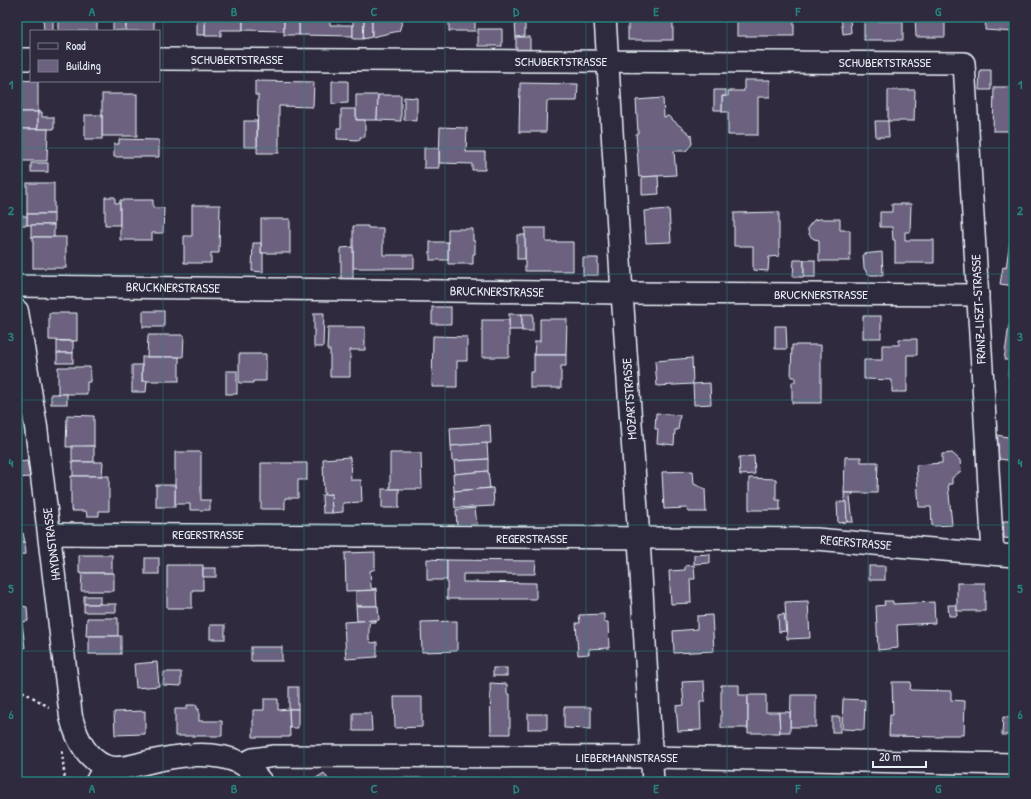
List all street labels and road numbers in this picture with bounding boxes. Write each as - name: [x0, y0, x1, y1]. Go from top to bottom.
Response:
- street label: SCHUBERTSTRASSE: [191, 50, 284, 68]
- street label: SCHUBERTSTRASSE: [515, 52, 608, 70]
- street label: SCHUBERTSTRASSE: [839, 53, 932, 71]
- street label: FRANZ-LISZT-STRASSE: [966, 254, 990, 365]
- street label: BRUCKNERSTRASSE: [126, 277, 220, 297]
- street label: BRUCKNERSTRASSE: [450, 281, 544, 301]
- street label: BRUCKNERSTRASSE: [774, 285, 868, 303]
- street label: MOZARTSTRASSE: [617, 357, 641, 440]
- street label: HAYDNSTRASSE: [38, 506, 64, 581]
- street label: REGERSTRASSE: [172, 525, 244, 543]
- street label: REGERSTRASSE: [496, 529, 568, 547]
- street label: REGERSTRASSE: [820, 530, 893, 554]
- street label: LIEBERMANNSTRASSE: [576, 748, 678, 766]

